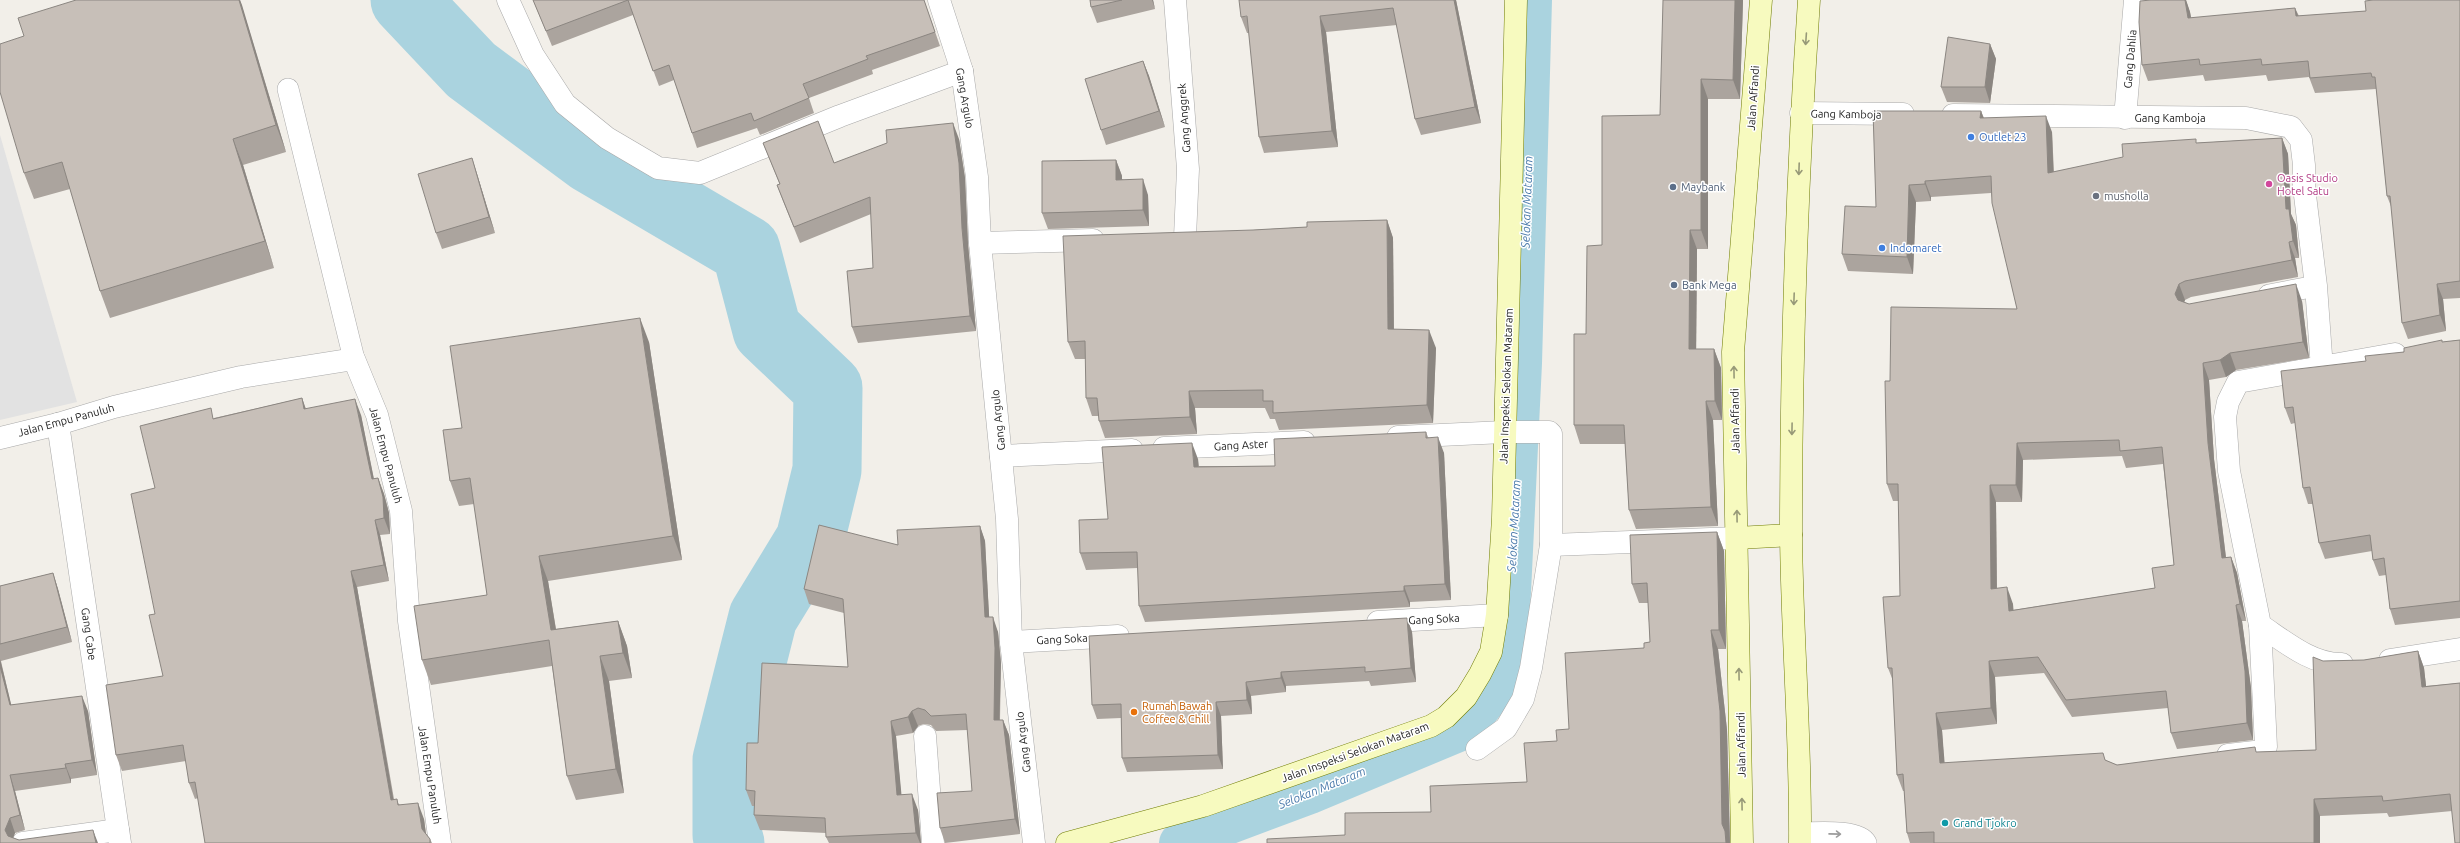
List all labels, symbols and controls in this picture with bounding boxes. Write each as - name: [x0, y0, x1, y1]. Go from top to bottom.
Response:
- street label: Gang Dahlia: [2121, 29, 2139, 89]
- one-way arrow: [1803, 32, 1810, 45]
- street label: Jalan Affandi: [1745, 65, 1761, 131]
- street label: Gang Argulo: [954, 67, 976, 129]
- street label: Gang Anggrek: [1176, 82, 1192, 153]
- street label: Gang Kamboja: [1810, 107, 1882, 121]
- street label: Gang Kamboja: [2134, 112, 2206, 124]
- place label: Outlet 23: [1979, 131, 2026, 143]
- marker: Outlet 23: [1966, 132, 1976, 142]
- water label: Selokan Mataram: [1518, 156, 1535, 249]
- one-way arrow: [1795, 162, 1803, 175]
- place label: Oasis Studio Hotel Satu: [2277, 172, 2338, 197]
- marker: Oasis Studio Hotel Satu: [2264, 179, 2274, 189]
- place label: Maybank: [1681, 181, 1726, 193]
- marker: Maybank: [1668, 182, 1678, 192]
- place label: musholla: [2104, 190, 2149, 202]
- marker: musholla: [2091, 191, 2101, 201]
- place label: Indomaret: [1890, 242, 1942, 254]
- marker: Indomaret: [1877, 243, 1887, 253]
- place label: Bank Mega: [1682, 279, 1737, 291]
- marker: Bank Mega: [1669, 280, 1679, 290]
- one-way arrow: [1790, 292, 1798, 305]
- street label: Jalan Inspeksi Selokan Mataram: [1497, 308, 1515, 464]
- one-way arrow: [1730, 366, 1738, 379]
- street label: Jalan Affandi: [1728, 388, 1742, 454]
- street label: Gang Argulo: [989, 389, 1007, 451]
- street label: Jalan Empu Panuluh: [16, 401, 116, 439]
- street label: Jalan Empu Panuluh: [367, 405, 405, 505]
- one-way arrow: [1788, 422, 1796, 435]
- street label: Gang Aster: [1213, 438, 1269, 452]
- water label: Selokan Mataram: [1505, 479, 1522, 574]
- one-way arrow: [1733, 510, 1741, 523]
- street label: Gang Cabe: [79, 607, 99, 661]
- street label: Gang Soka: [1408, 612, 1460, 626]
- street label: Gang Soka: [1036, 632, 1088, 646]
- one-way arrow: [1736, 668, 1743, 681]
- place label: Rumah Bawah Coffee & Chill: [1142, 700, 1212, 725]
- marker: Rumah Bawah Coffee & Chill: [1129, 707, 1139, 717]
- street label: Gang Argulo: [1013, 711, 1033, 773]
- street label: Jalan Affandi: [1734, 712, 1748, 778]
- street label: Jalan Inspeksi Selokan Mataram: [1280, 720, 1430, 784]
- street label: Jalan Empu Panuluh: [416, 725, 444, 825]
- water label: Selokan Mataram: [1276, 764, 1367, 811]
- one-way arrow: [1738, 798, 1746, 811]
- place label: Grand Tjokro: [1953, 817, 2017, 829]
- marker: Grand Tjokro: [1940, 818, 1950, 828]
- one-way arrow: [1828, 830, 1841, 837]

